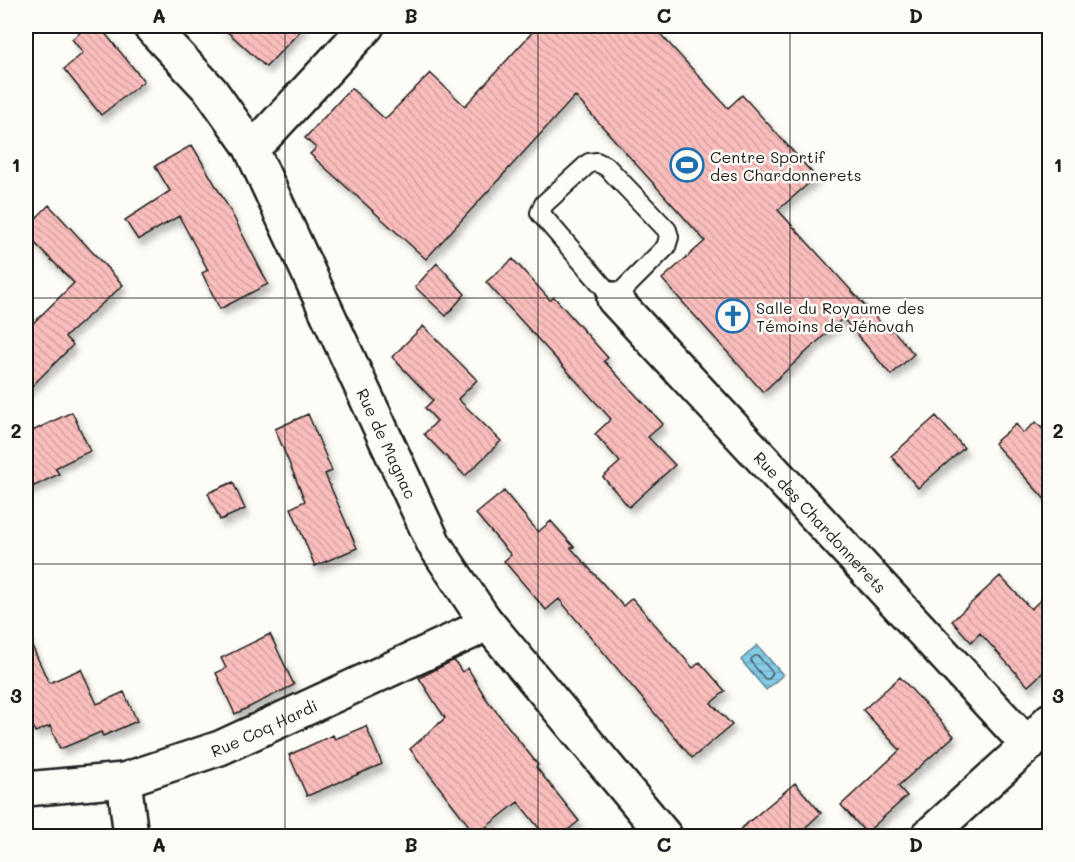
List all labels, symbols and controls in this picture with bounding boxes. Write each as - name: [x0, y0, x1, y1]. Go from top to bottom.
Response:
- text: A: [152, 2, 166, 28]
- text: B: [404, 2, 418, 28]
- text: C: [657, 2, 672, 28]
- text: D: [909, 2, 923, 28]
- place label: Centre Sportif des Chardonnerets: [710, 146, 861, 185]
- sports icon: Centre Sportif des Chardonnerets: [669, 147, 705, 183]
- text: 1: [12, 151, 20, 177]
- text: 1: [1054, 151, 1062, 177]
- place label: Salle du Royaume des Témoins de Jéhovah: [756, 297, 924, 336]
- church icon: Salle du Royaume des Témoins de Jéhovah: [715, 298, 751, 334]
- street label: Rue de Magnac: [353, 385, 422, 502]
- text: 2: [10, 417, 22, 443]
- text: 2: [1052, 417, 1064, 443]
- street label: Rue des Chardonnerets: [750, 447, 892, 597]
- text: 3: [10, 682, 22, 708]
- text: 3: [1052, 682, 1064, 708]
- street label: Rue Coq Hardi: [208, 694, 320, 761]
- text: A: [152, 831, 166, 857]
- text: B: [404, 831, 418, 857]
- text: C: [657, 831, 672, 857]
- text: D: [909, 831, 923, 857]

